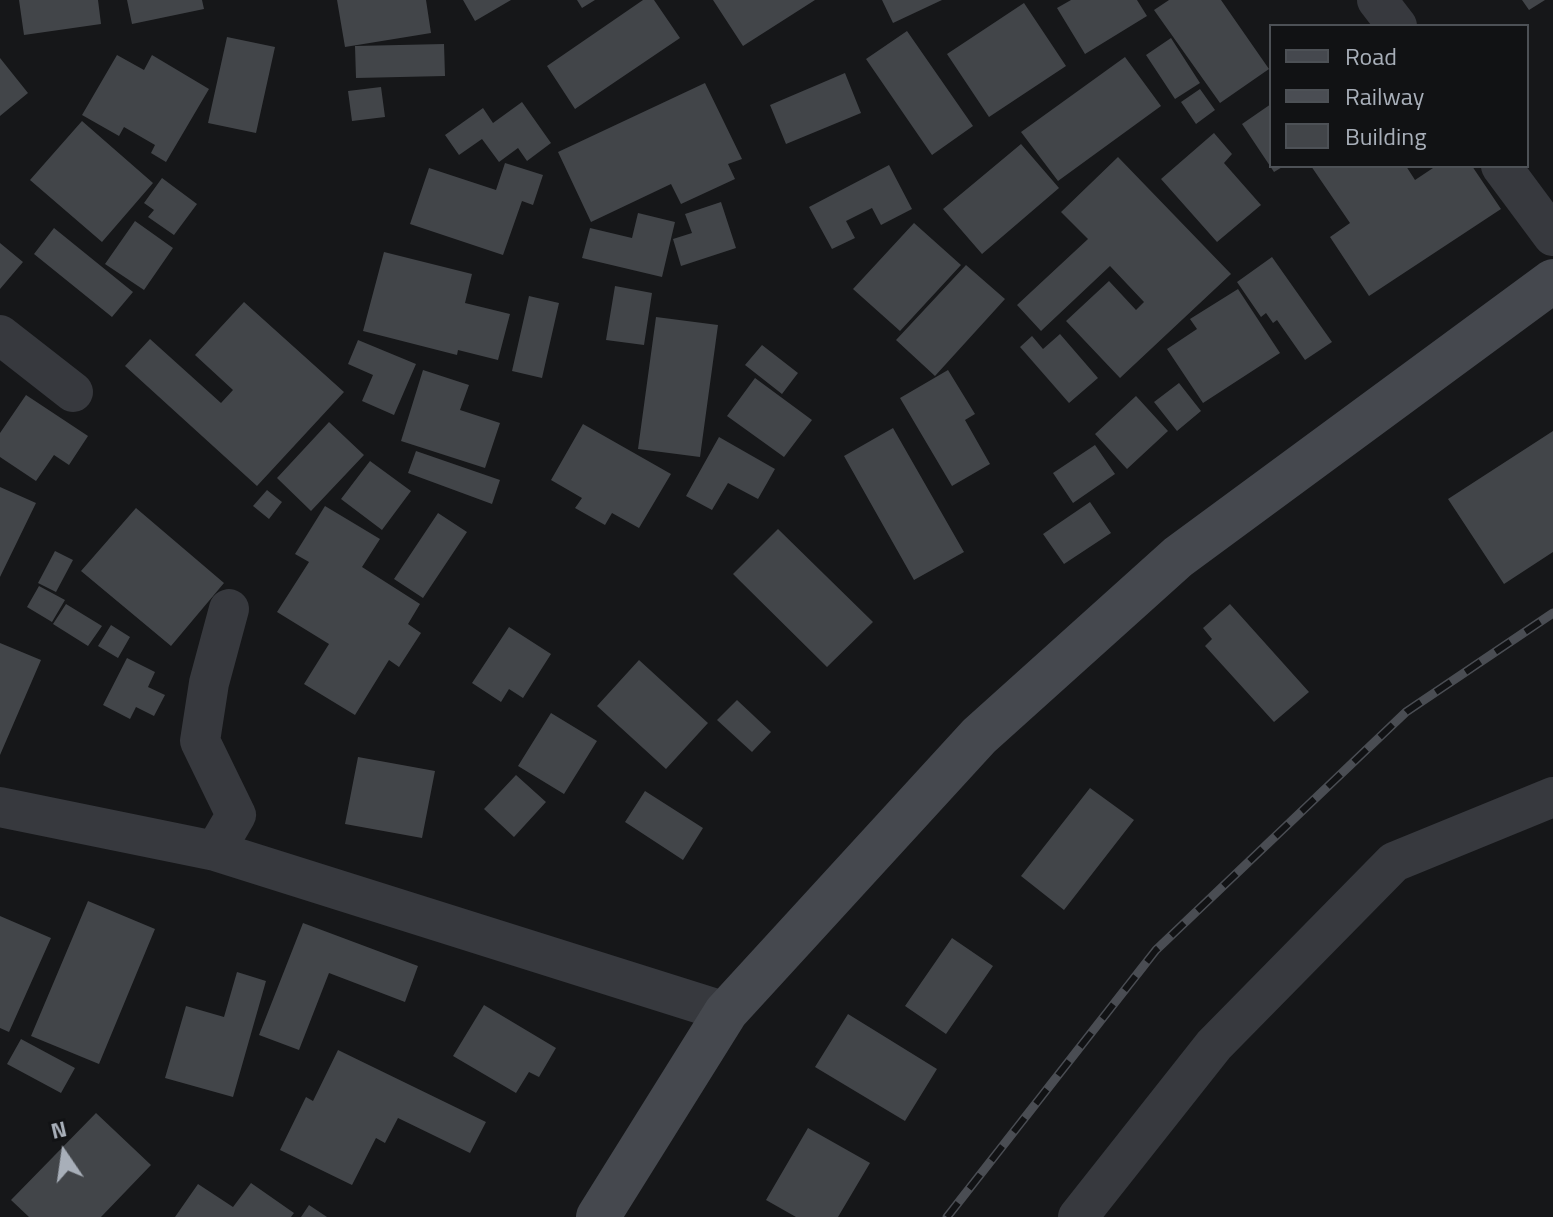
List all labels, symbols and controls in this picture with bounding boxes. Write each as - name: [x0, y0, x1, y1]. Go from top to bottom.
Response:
- legend: [1269, 24, 1529, 168]
- text: Road: [1345, 38, 1397, 74]
- text: Railway: [1345, 78, 1424, 114]
- text: Building: [1345, 118, 1427, 154]
- text: N: [47, 1111, 70, 1148]
- north arrow: [24, 1113, 104, 1193]

